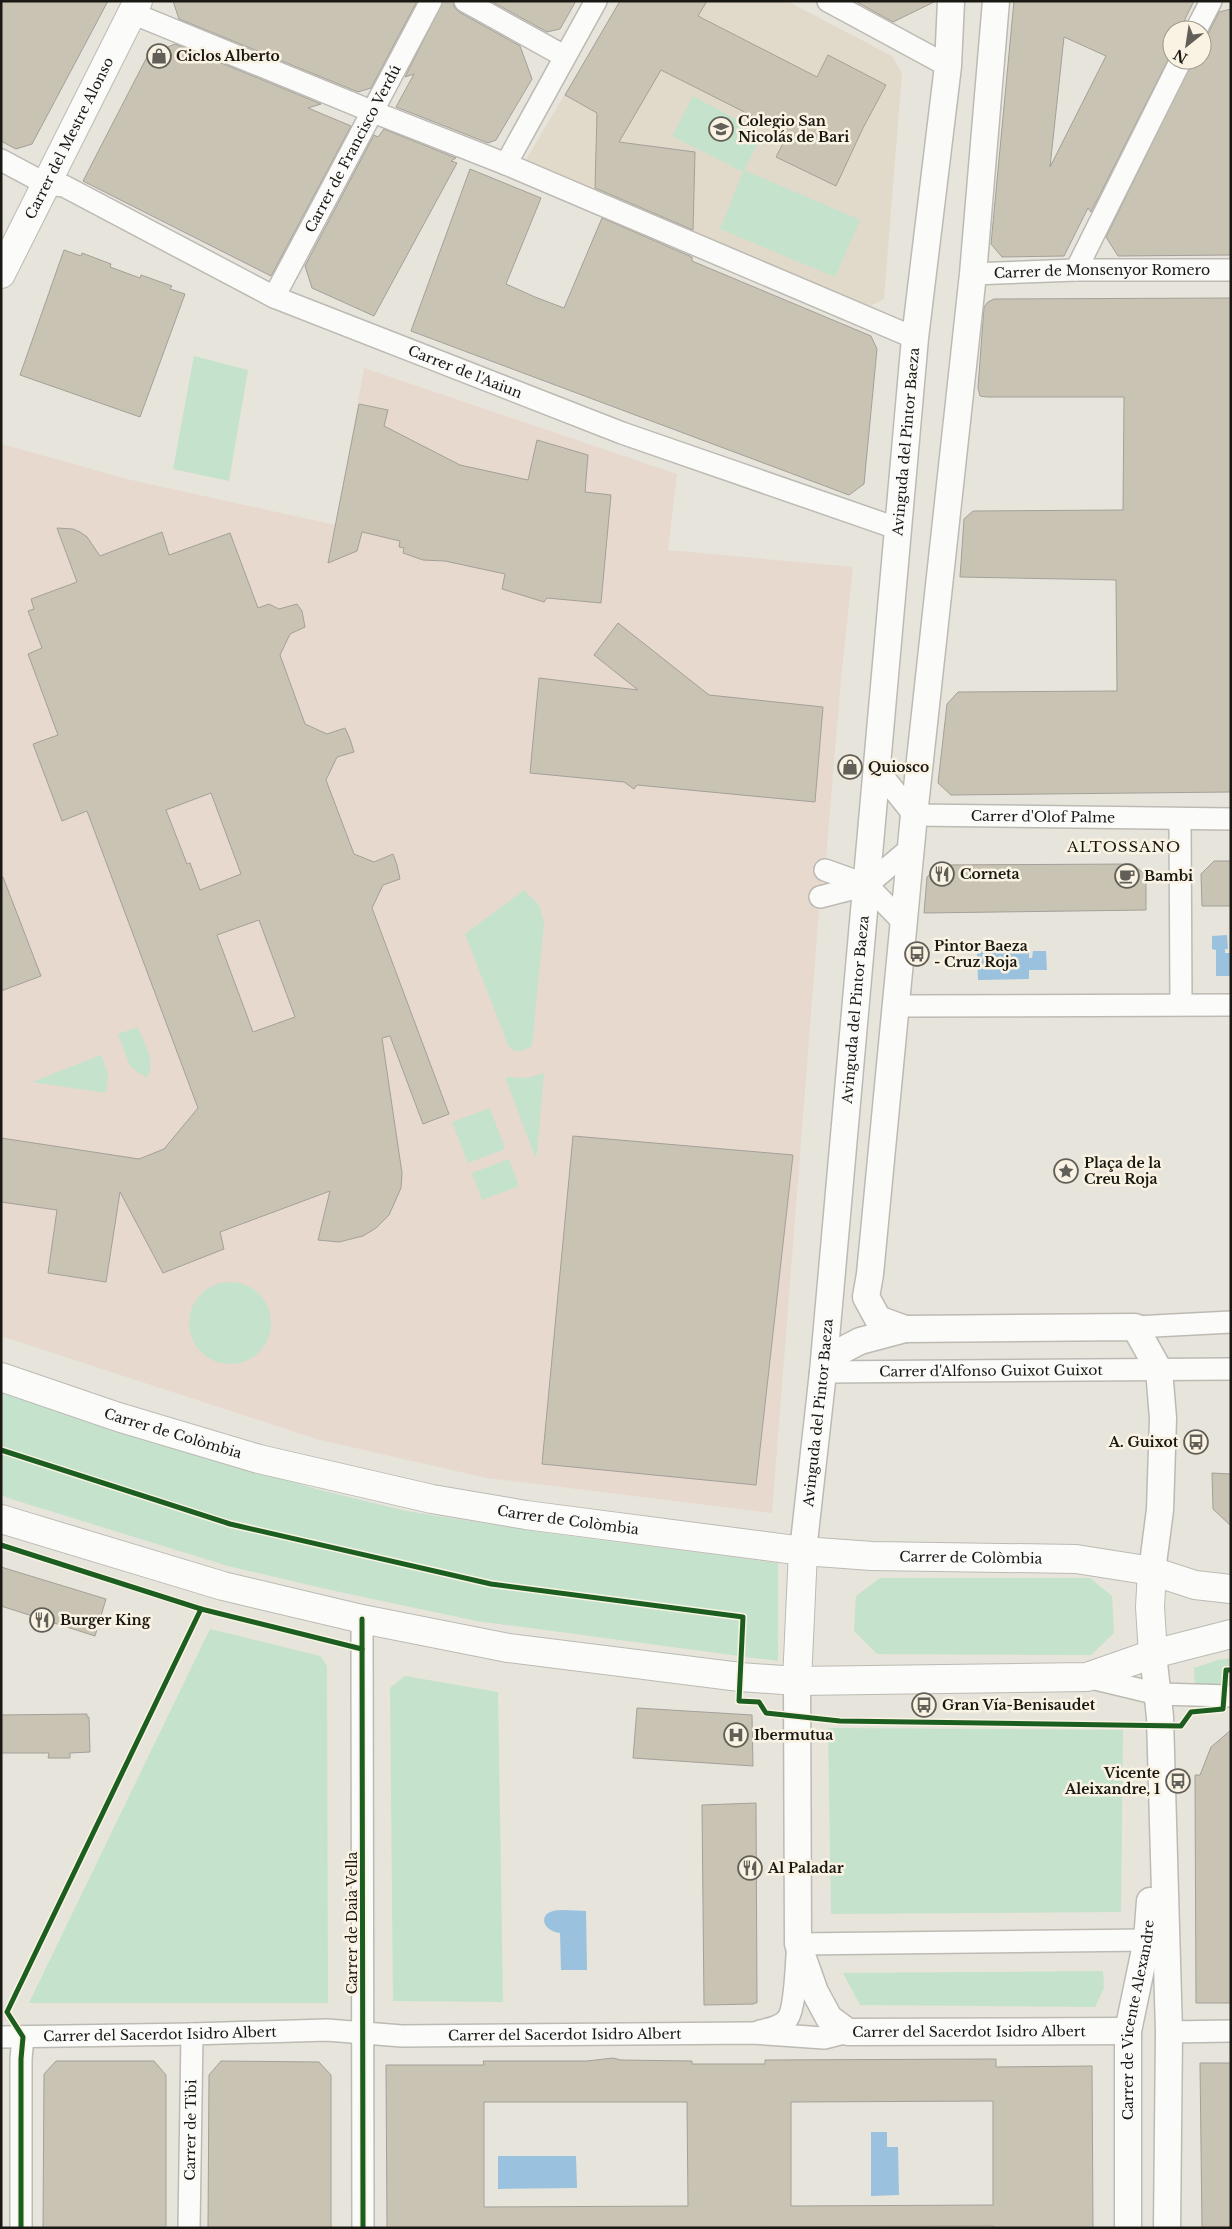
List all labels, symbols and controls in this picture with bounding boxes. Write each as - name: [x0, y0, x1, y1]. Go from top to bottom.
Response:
- north arrow: [1162, 20, 1212, 70]
- shop icon: Ciclos Alberto: [146, 43, 172, 69]
- text: N: [1170, 45, 1191, 67]
- place label: Ciclos Alberto: [176, 47, 280, 65]
- street label: Carrer del Mestre Alonso: [21, 54, 117, 222]
- street label: Carrer de Francisco Verdú: [301, 61, 405, 236]
- place label: Colegio San Nicolás de Bari: [738, 112, 849, 146]
- school or university icon: Colegio San Nicolás de Bari: [708, 116, 734, 142]
- street label: Carrer de Monsenyor Romero: [993, 261, 1210, 282]
- street label: Carrer de l'Aaiun: [406, 341, 525, 402]
- street label: Avinguda del Pintor Baeza: [888, 347, 923, 538]
- shop icon: Quiosco: [837, 754, 863, 780]
- place label: Quiosco: [868, 758, 929, 776]
- street label: Carrer d'Olof Palme: [971, 807, 1115, 827]
- district label: ALTOSSANO: [1066, 837, 1181, 856]
- restaurant icon: Corneta: [929, 861, 955, 887]
- cafe icon: Bambi: [1114, 863, 1140, 889]
- place label: Corneta: [960, 865, 1020, 883]
- place label: Bambi: [1144, 867, 1193, 885]
- street label: Avinguda del Pintor Baeza: [838, 914, 873, 1105]
- place label: Pintor Baeza - Cruz Roja: [934, 937, 1028, 971]
- bus stop icon: Pintor Baeza - Cruz Roja: [904, 941, 930, 967]
- place label: Plaça de la Creu Roja: [1084, 1154, 1161, 1188]
- place icon: Plaça de la Creu Roja: [1053, 1158, 1079, 1184]
- street label: Avinguda del Pintor Baeza: [799, 1318, 837, 1509]
- street label: Carrer d'Alfonso Guixot Guixot: [879, 1361, 1104, 1381]
- street label: Carrer de Colòmbia: [102, 1404, 244, 1462]
- bus stop icon: A. Guixot: [1183, 1429, 1209, 1455]
- place label: A. Guixot: [1108, 1433, 1179, 1451]
- street label: Carrer de Colòmbia: [496, 1501, 640, 1539]
- street label: Carrer de Colòmbia: [899, 1547, 1043, 1568]
- restaurant icon: Burger King: [29, 1607, 55, 1633]
- place label: Burger King: [60, 1611, 151, 1629]
- bus stop icon: Gran Vía-Benisaudet: [911, 1692, 937, 1718]
- place label: Gran Vía-Benisaudet: [942, 1696, 1096, 1714]
- hospital icon: Ibermutua: [723, 1722, 749, 1748]
- place label: Ibermutua: [754, 1726, 833, 1744]
- place label: Vicente Aleixandre, 1: [1064, 1764, 1160, 1798]
- bus stop icon: Vicente Aleixandre, 1: [1165, 1768, 1191, 1794]
- street label: Carrer de Daia Vella: [343, 1851, 361, 1994]
- restaurant icon: Al Paladar: [737, 1855, 763, 1881]
- place label: Al Paladar: [767, 1859, 844, 1877]
- street label: Carrer de Vicente Alexandre: [1119, 1919, 1158, 2120]
- street label: Carrer del Sacerdot Isidro Albert: [43, 2022, 278, 2045]
- street label: Carrer del Sacerdot Isidro Albert: [852, 2022, 1086, 2041]
- street label: Carrer del Sacerdot Isidro Albert: [448, 2025, 682, 2045]
- street label: Carrer de Tibi: [181, 2079, 200, 2181]

